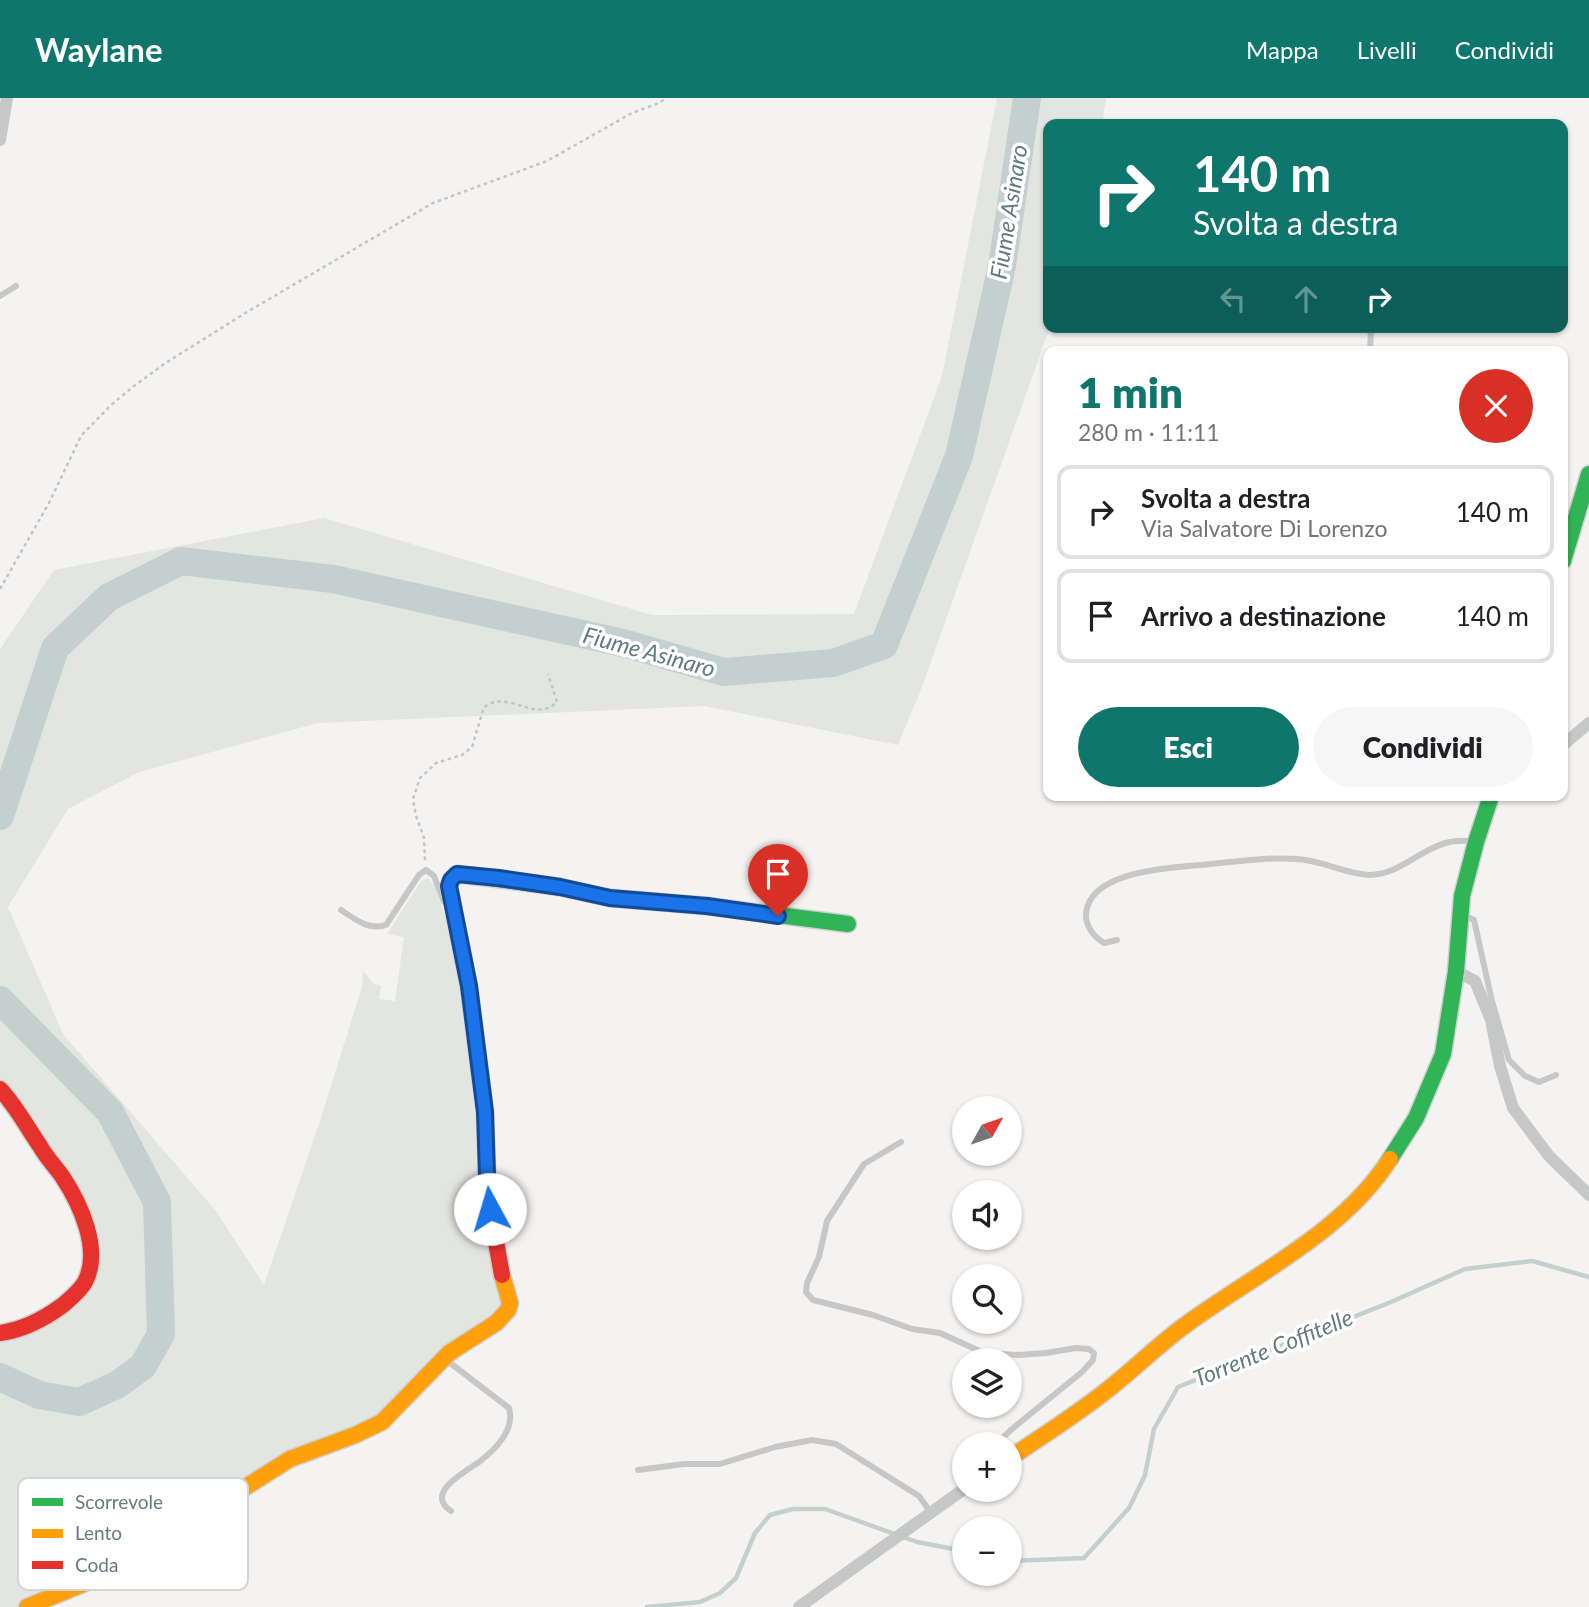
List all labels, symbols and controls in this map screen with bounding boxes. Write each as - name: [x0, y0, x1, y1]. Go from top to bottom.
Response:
- text: Waylane: [35, 29, 163, 69]
- text: Mappa: [1246, 35, 1319, 64]
- text: Livelli: [1357, 35, 1417, 64]
- text: Condividi: [1455, 35, 1554, 64]
- water label: Fiume Asinaro: [984, 143, 1032, 281]
- text: 140 m: [1193, 144, 1331, 202]
- icon: right: [1078, 147, 1169, 238]
- text: Svolta a destra: [1193, 203, 1398, 242]
- icon: left: [1214, 280, 1252, 318]
- icon: ahead: [1287, 280, 1325, 318]
- icon: right: [1360, 280, 1398, 318]
- text: 1 min: [1078, 367, 1183, 417]
- button: close: [1459, 369, 1533, 443]
- text: 280 m · 11:11: [1078, 418, 1220, 446]
- text: Svolta a destra: [1141, 482, 1311, 514]
- icon: right: [1082, 493, 1120, 531]
- text: 140 m: [1456, 496, 1529, 528]
- text: Via Salvatore Di Lorenzo: [1141, 514, 1387, 542]
- icon: arrive: [1082, 597, 1120, 635]
- text: Arrivo a destinazione: [1141, 600, 1386, 632]
- text: 140 m: [1456, 600, 1529, 632]
- water label: Fiume Asinaro: [580, 620, 718, 682]
- button: Esci: [1078, 707, 1299, 787]
- button: Condividi: [1313, 707, 1533, 787]
- pin: [748, 844, 808, 916]
- icon: arrive: [759, 855, 797, 893]
- north arrow: [952, 1096, 1022, 1166]
- map controls: [952, 1096, 1022, 1586]
- position arrow: [453, 1172, 527, 1246]
- button: sound: [952, 1180, 1022, 1250]
- button: search: [952, 1264, 1022, 1334]
- water label: Torrente Coffitelle: [1189, 1302, 1356, 1392]
- button: layers: [952, 1348, 1022, 1418]
- button: +: [952, 1432, 1022, 1502]
- legend: [18, 1478, 248, 1590]
- text: Scorrevole: [75, 1490, 163, 1513]
- button: −: [952, 1516, 1022, 1586]
- text: Lento: [75, 1521, 122, 1544]
- text: Coda: [75, 1553, 118, 1576]

